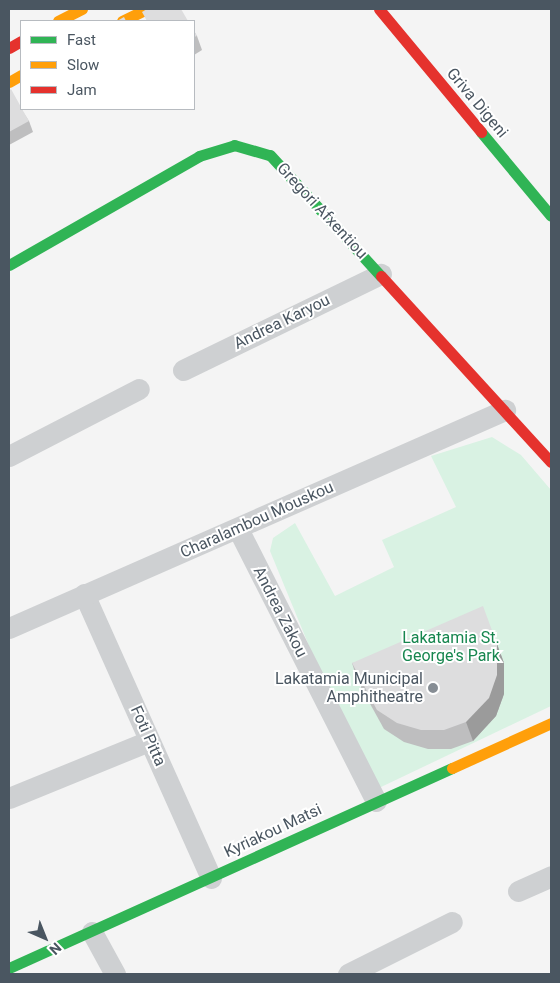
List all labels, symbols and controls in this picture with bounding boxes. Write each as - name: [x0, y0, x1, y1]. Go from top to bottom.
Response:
- legend: [20, 20, 195, 110]
- text: Fast: [67, 31, 96, 49]
- text: Slow: [67, 56, 99, 74]
- street label: Griva Digeni: [442, 64, 512, 142]
- text: Jam: [67, 81, 97, 99]
- street label: Gregori Afxentiou: [273, 159, 371, 263]
- street label: Andrea Karyou: [231, 290, 333, 354]
- street label: Charalambou Mouskou: [178, 478, 336, 562]
- street label: Andrea Zakou: [249, 564, 311, 660]
- park label: Lakatamia St. George's Park: [402, 628, 500, 666]
- place label: Lakatamia Municipal Amphitheatre: [275, 669, 423, 707]
- marker: Lakatamia Municipal Amphitheatre: [427, 682, 439, 694]
- street label: Foti Pitta: [126, 703, 170, 769]
- street label: Kyriakou Matsi: [221, 800, 325, 862]
- north arrow: [20, 913, 70, 963]
- text: N: [46, 940, 65, 958]

